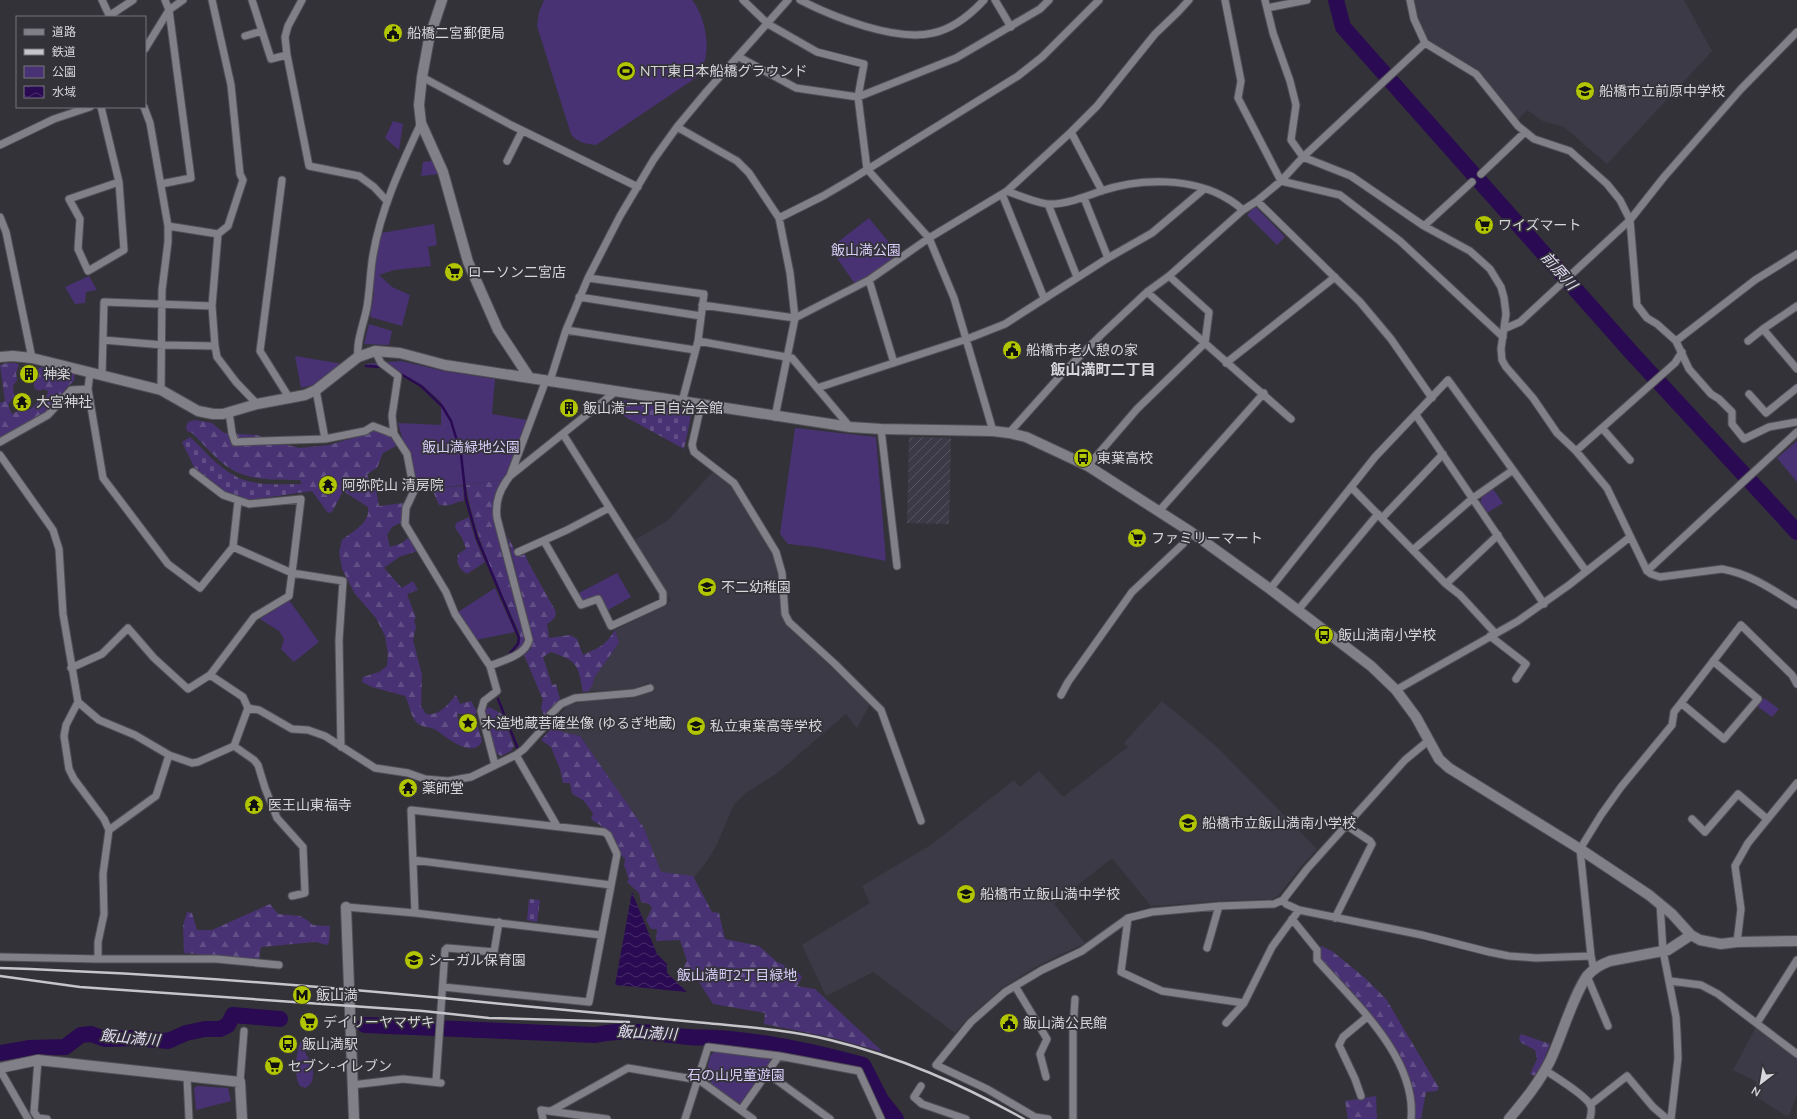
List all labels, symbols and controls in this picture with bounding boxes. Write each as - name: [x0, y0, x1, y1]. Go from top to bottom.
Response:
- legend: [16, 16, 146, 108]
- public building icon: 船橋二宮郵便局: [382, 22, 404, 44]
- text: 道路: [52, 24, 76, 39]
- place label: 船橋二宮郵便局: [407, 24, 505, 42]
- text: 鉄道: [52, 44, 76, 59]
- sports icon: NTT東日本船橋グラウンド: [615, 60, 637, 82]
- place label: NTT東日本船橋グラウンド: [640, 62, 808, 80]
- text: 公園: [52, 64, 76, 79]
- school or university icon: 船橋市立前原中学校: [1574, 80, 1596, 102]
- place label: 船橋市立前原中学校: [1599, 82, 1725, 100]
- text: 水域: [52, 84, 76, 99]
- supermarket icon: ワイズマート: [1473, 214, 1495, 236]
- place label: ワイズマート: [1498, 216, 1582, 234]
- park label: 飯山満公園: [831, 241, 901, 259]
- water label: 前原川: [1537, 248, 1583, 295]
- supermarket icon: ローソン二宮店: [443, 261, 465, 283]
- place label: ローソン二宮店: [468, 263, 566, 281]
- public building icon: 船橋市老人憩の家: [1001, 339, 1023, 361]
- place label: 船橋市老人憩の家: [1026, 341, 1138, 359]
- district label: 飯山満町二丁目: [1050, 360, 1156, 379]
- building icon: 神楽: [18, 363, 40, 385]
- place label: 神楽: [43, 365, 71, 383]
- temple icon: 大宮神社: [11, 391, 33, 413]
- place label: 大宮神社: [36, 393, 92, 411]
- building icon: 飯山満二丁目自治会館: [558, 397, 580, 419]
- place label: 飯山満二丁目自治会館: [583, 399, 723, 417]
- park label: 飯山満緑地公園: [422, 438, 520, 456]
- bus stop icon: 東葉高校: [1072, 447, 1094, 469]
- place label: 東葉高校: [1097, 449, 1153, 467]
- temple icon: 阿弥陀山 清房院: [317, 474, 339, 496]
- place label: 阿弥陀山 清房院: [342, 476, 444, 494]
- supermarket icon: ファミリーマート: [1126, 527, 1148, 549]
- place label: ファミリーマート: [1151, 529, 1263, 547]
- school or university icon: 不二幼稚園: [696, 576, 718, 598]
- place label: 不二幼稚園: [721, 578, 791, 596]
- bus stop icon: 飯山満南小学校: [1313, 624, 1335, 646]
- place label: 飯山満南小学校: [1338, 626, 1436, 644]
- place icon: 木造地蔵菩薩坐像 (ゆるぎ地蔵): [457, 712, 479, 734]
- place label: 木造地蔵菩薩坐像 (ゆるぎ地蔵): [482, 714, 677, 732]
- school or university icon: 私立東葉高等学校: [685, 715, 707, 737]
- place label: 私立東葉高等学校: [710, 717, 822, 735]
- temple icon: 薬師堂: [397, 777, 419, 799]
- place label: 薬師堂: [422, 779, 464, 797]
- temple icon: 医王山東福寺: [243, 794, 265, 816]
- place label: 医王山東福寺: [268, 796, 352, 814]
- school or university icon: 船橋市立飯山満南小学校: [1177, 812, 1199, 834]
- place label: 船橋市立飯山満南小学校: [1202, 814, 1356, 832]
- school or university icon: 船橋市立飯山満中学校: [955, 883, 977, 905]
- place label: 船橋市立飯山満中学校: [980, 885, 1120, 903]
- school or university icon: シーガル保育園: [403, 949, 425, 971]
- place label: シーガル保育園: [428, 951, 526, 969]
- park label: 飯山満町2丁目緑地: [677, 966, 797, 984]
- metro station icon: 飯山満: [291, 984, 313, 1006]
- place label: 飯山満: [316, 986, 358, 1004]
- supermarket icon: デイリーヤマザキ: [298, 1011, 320, 1033]
- public building icon: 飯山満公民館: [998, 1012, 1020, 1034]
- place label: デイリーヤマザキ: [323, 1013, 435, 1031]
- place label: 飯山満公民館: [1023, 1014, 1107, 1032]
- water label: 飯山満川: [617, 1021, 679, 1044]
- water label: 飯山満川: [99, 1025, 163, 1050]
- bus stop icon: 飯山満駅: [277, 1033, 299, 1055]
- place label: 飯山満駅: [302, 1035, 358, 1053]
- supermarket icon: セブン-イレブン: [263, 1055, 285, 1077]
- place label: セブン-イレブン: [288, 1057, 392, 1075]
- north arrow: [1741, 1063, 1781, 1103]
- park label: 石の山児童遊園: [687, 1066, 785, 1084]
- text: N: [1749, 1083, 1763, 1100]

